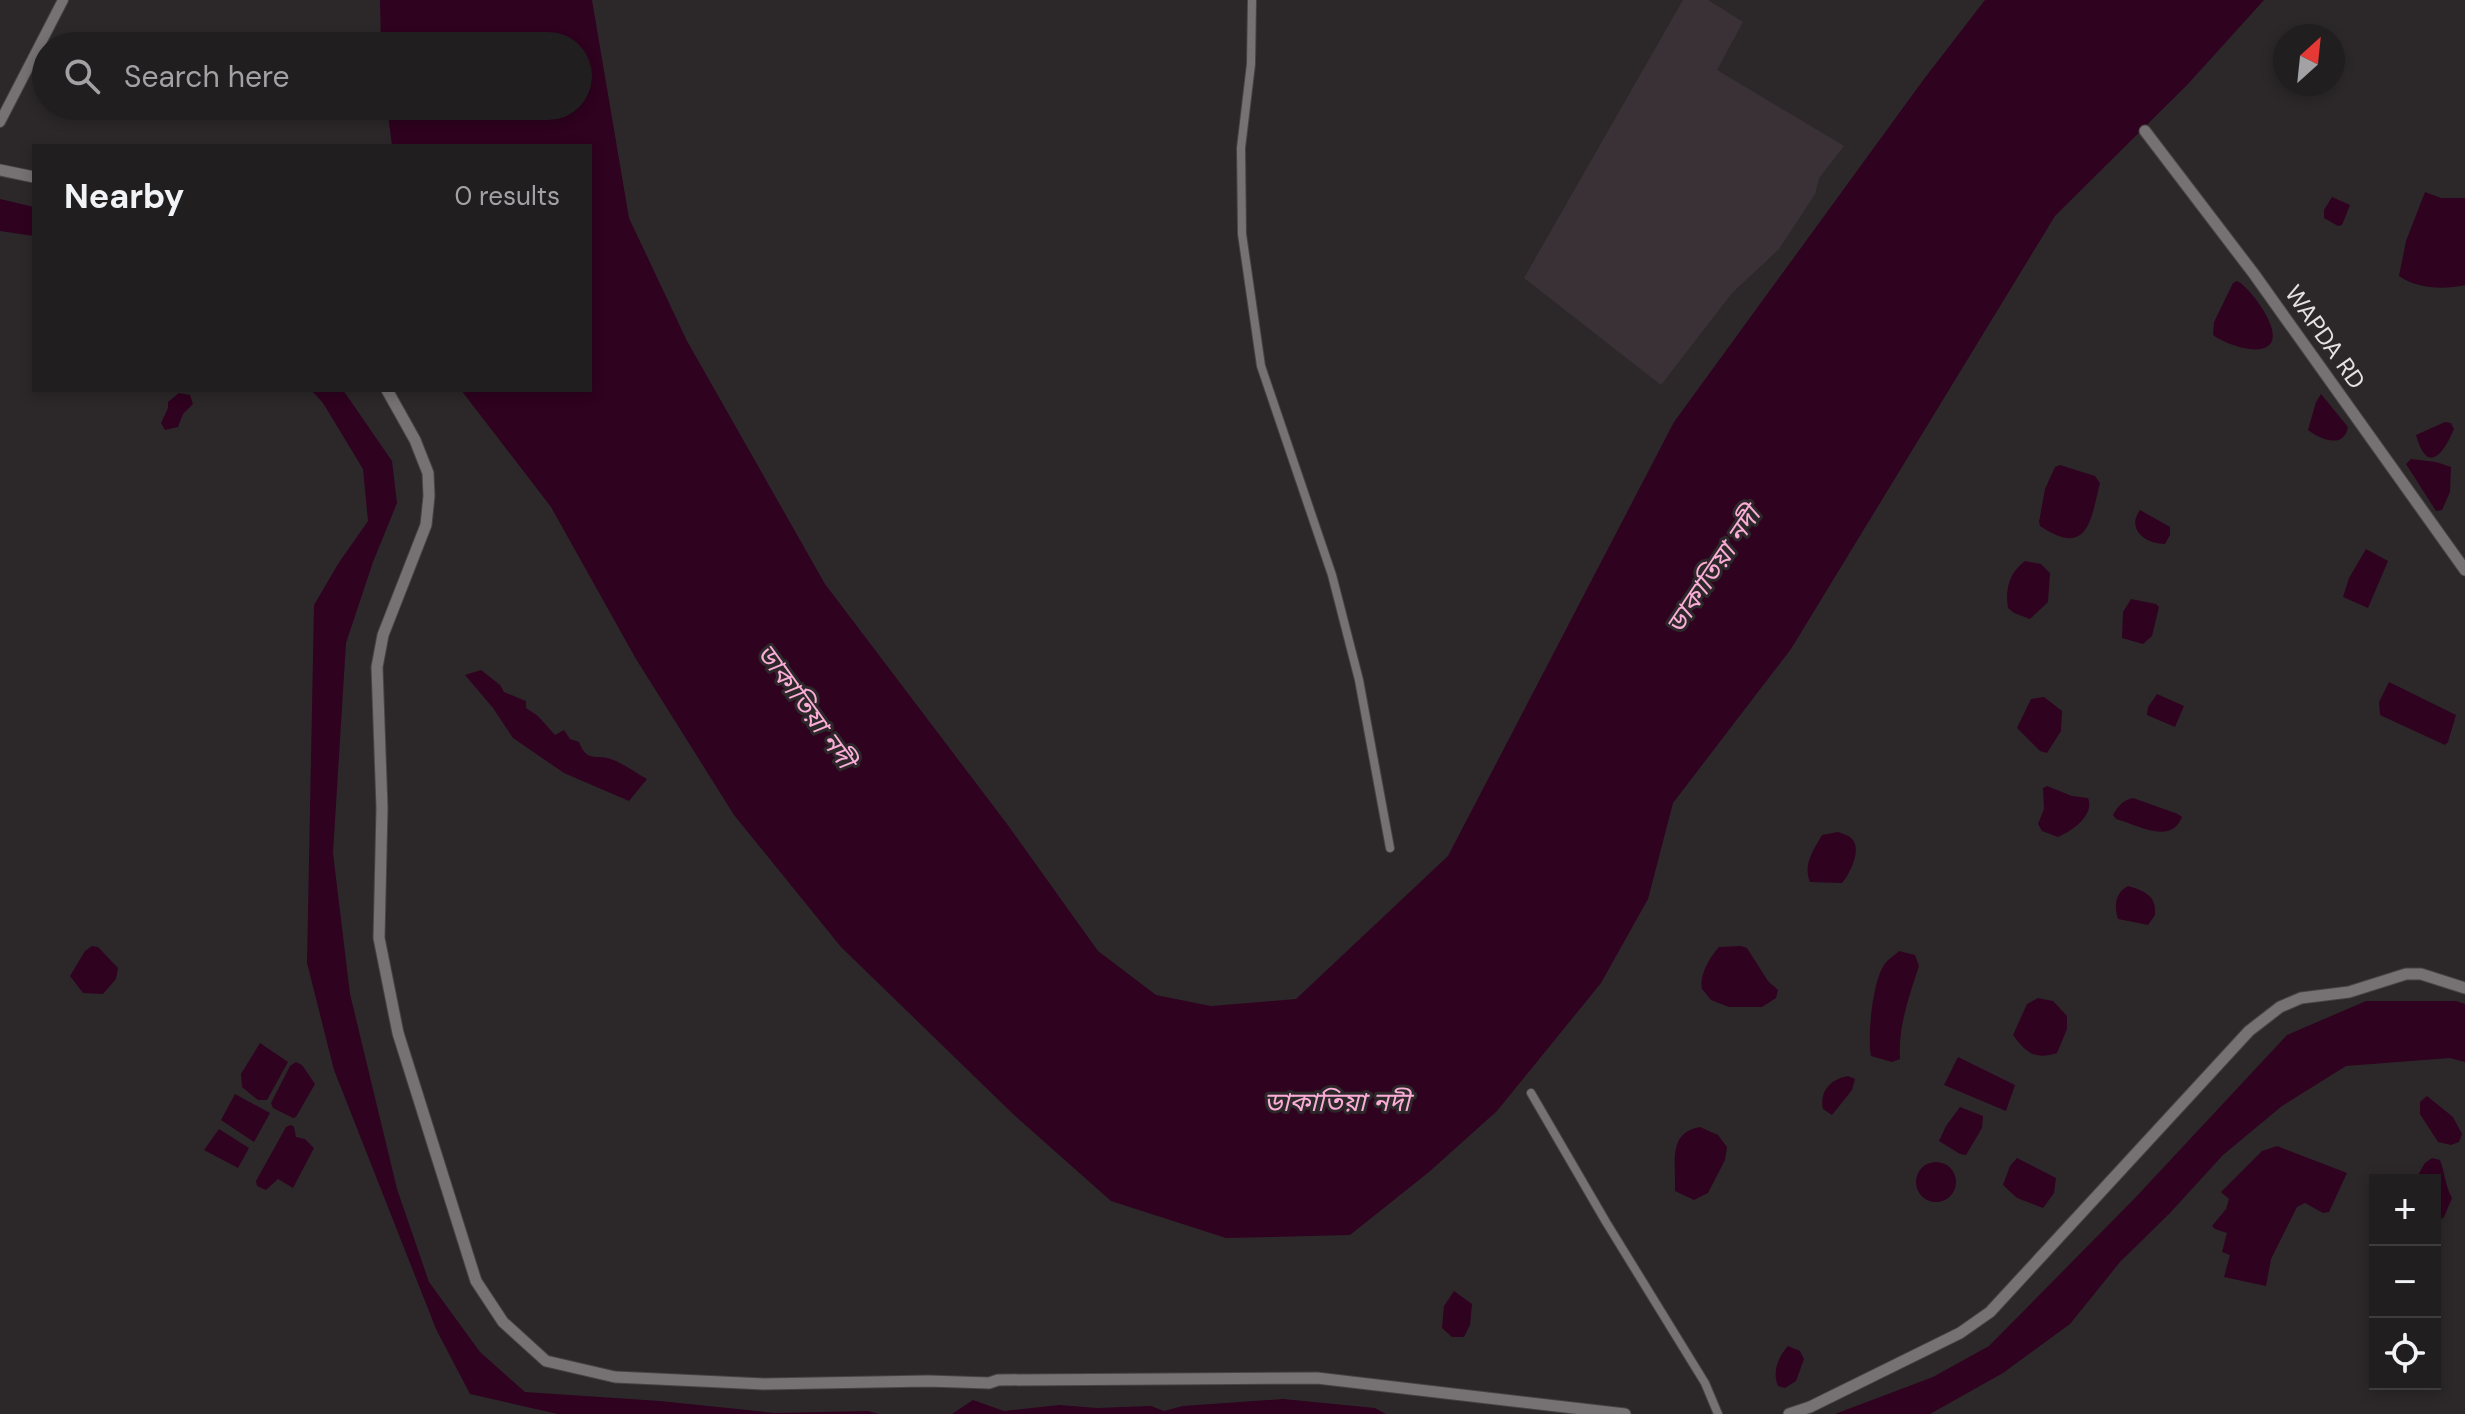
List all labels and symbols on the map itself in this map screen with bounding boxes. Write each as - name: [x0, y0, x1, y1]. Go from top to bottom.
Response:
- north arrow: [2273, 24, 2345, 96]
- street label: WAPDA RD: [2278, 279, 2372, 395]
- water label: ডাকাতিয়া নদী: [1658, 496, 1771, 640]
- water label: ডাকাতিয়া নদী: [749, 637, 866, 779]
- water label: ডাকাতিয়া নদী: [1264, 1085, 1415, 1119]

